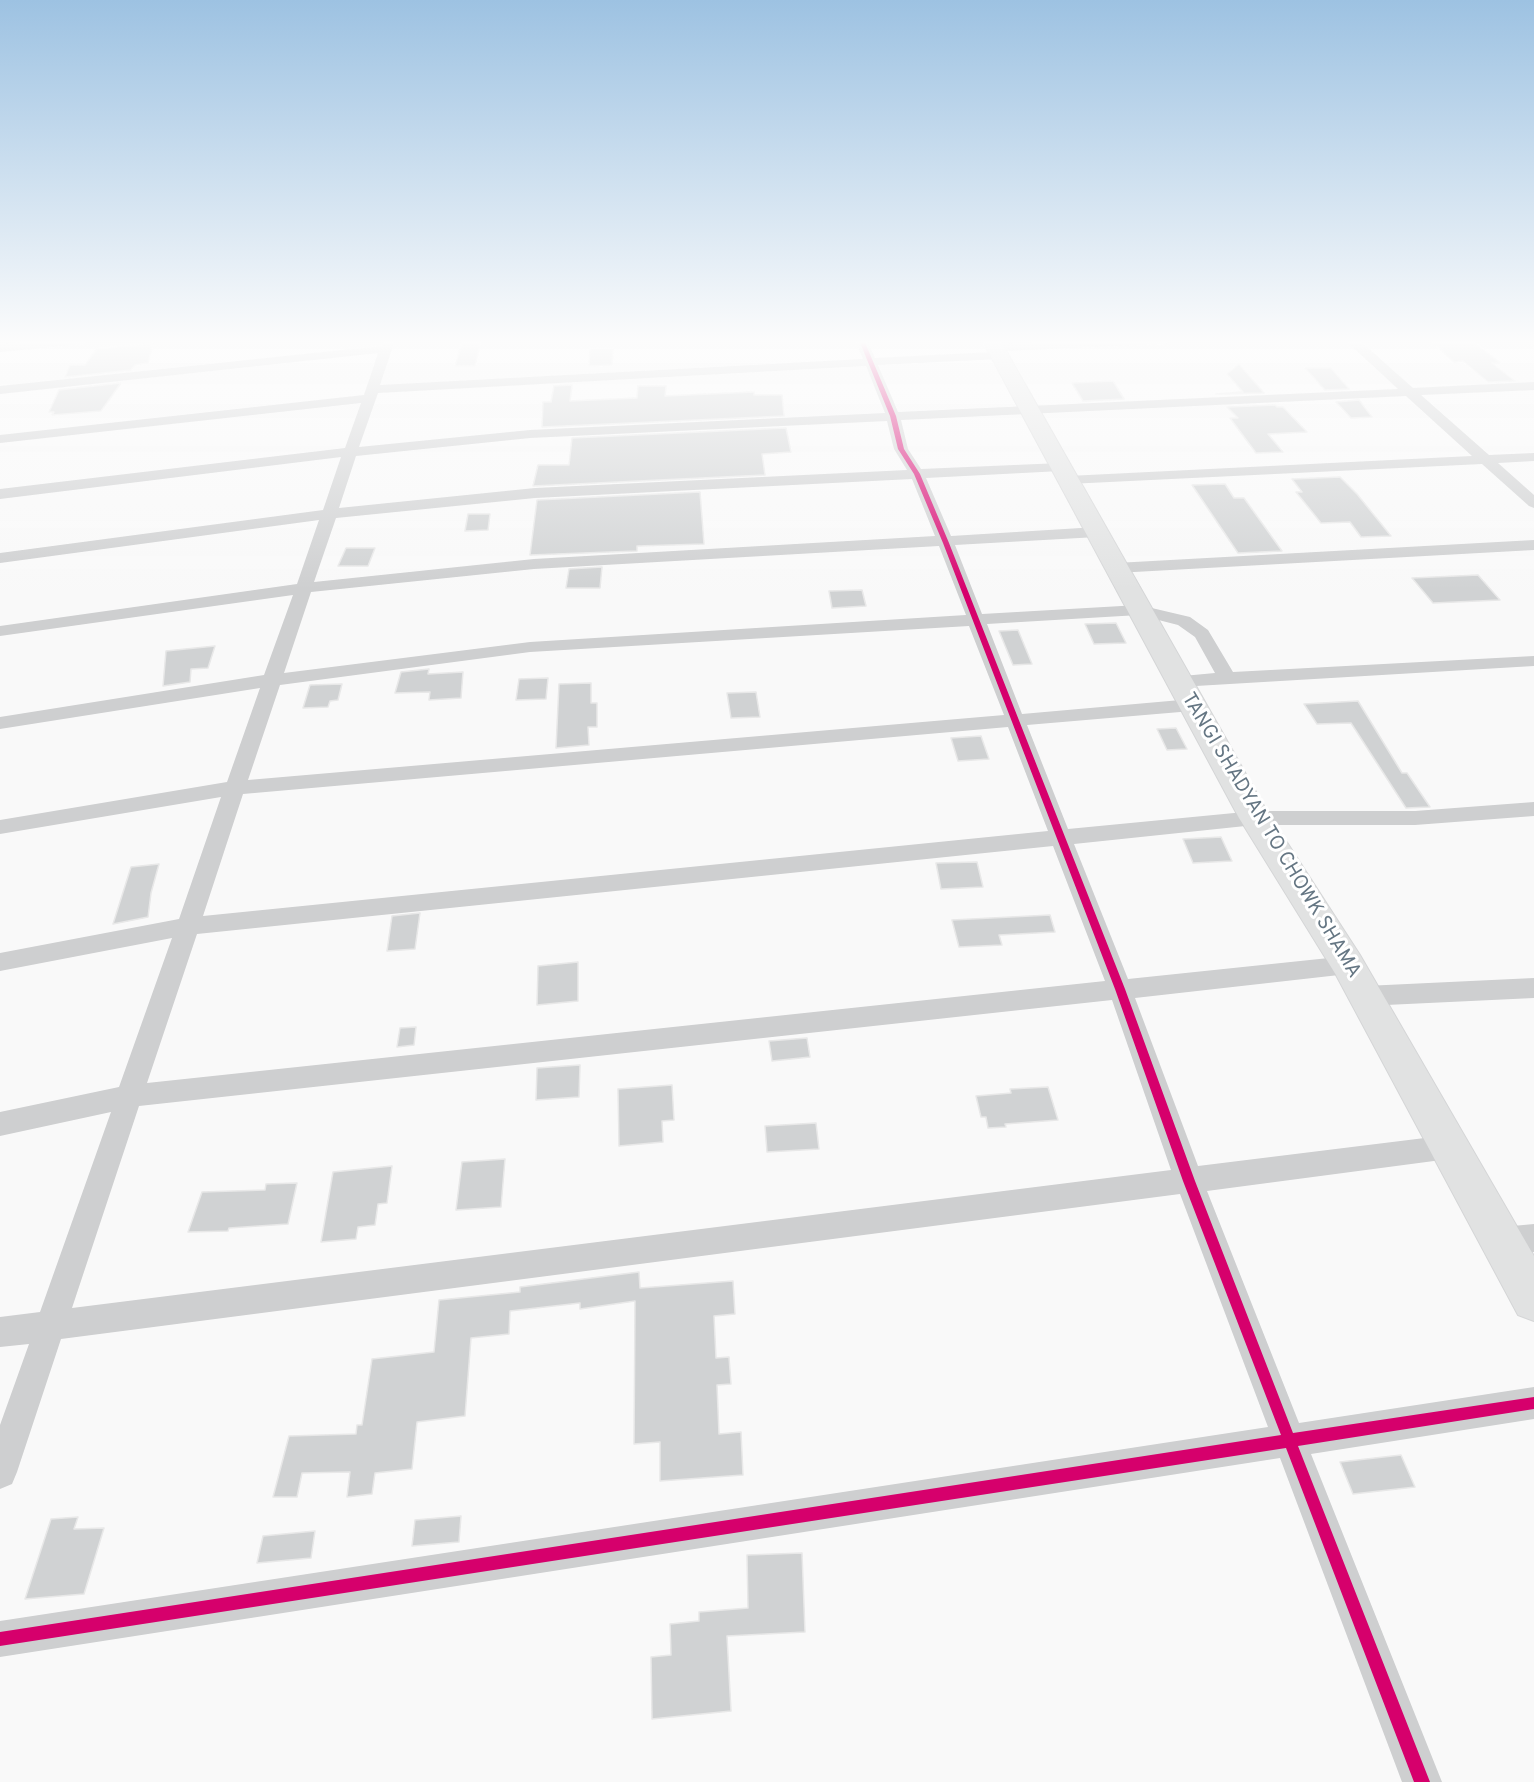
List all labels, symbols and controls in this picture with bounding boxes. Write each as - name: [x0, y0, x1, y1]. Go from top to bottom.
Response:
- street label: TANGI SHADYAN TO CHOWK SHAMA: [1175, 689, 1365, 983]

